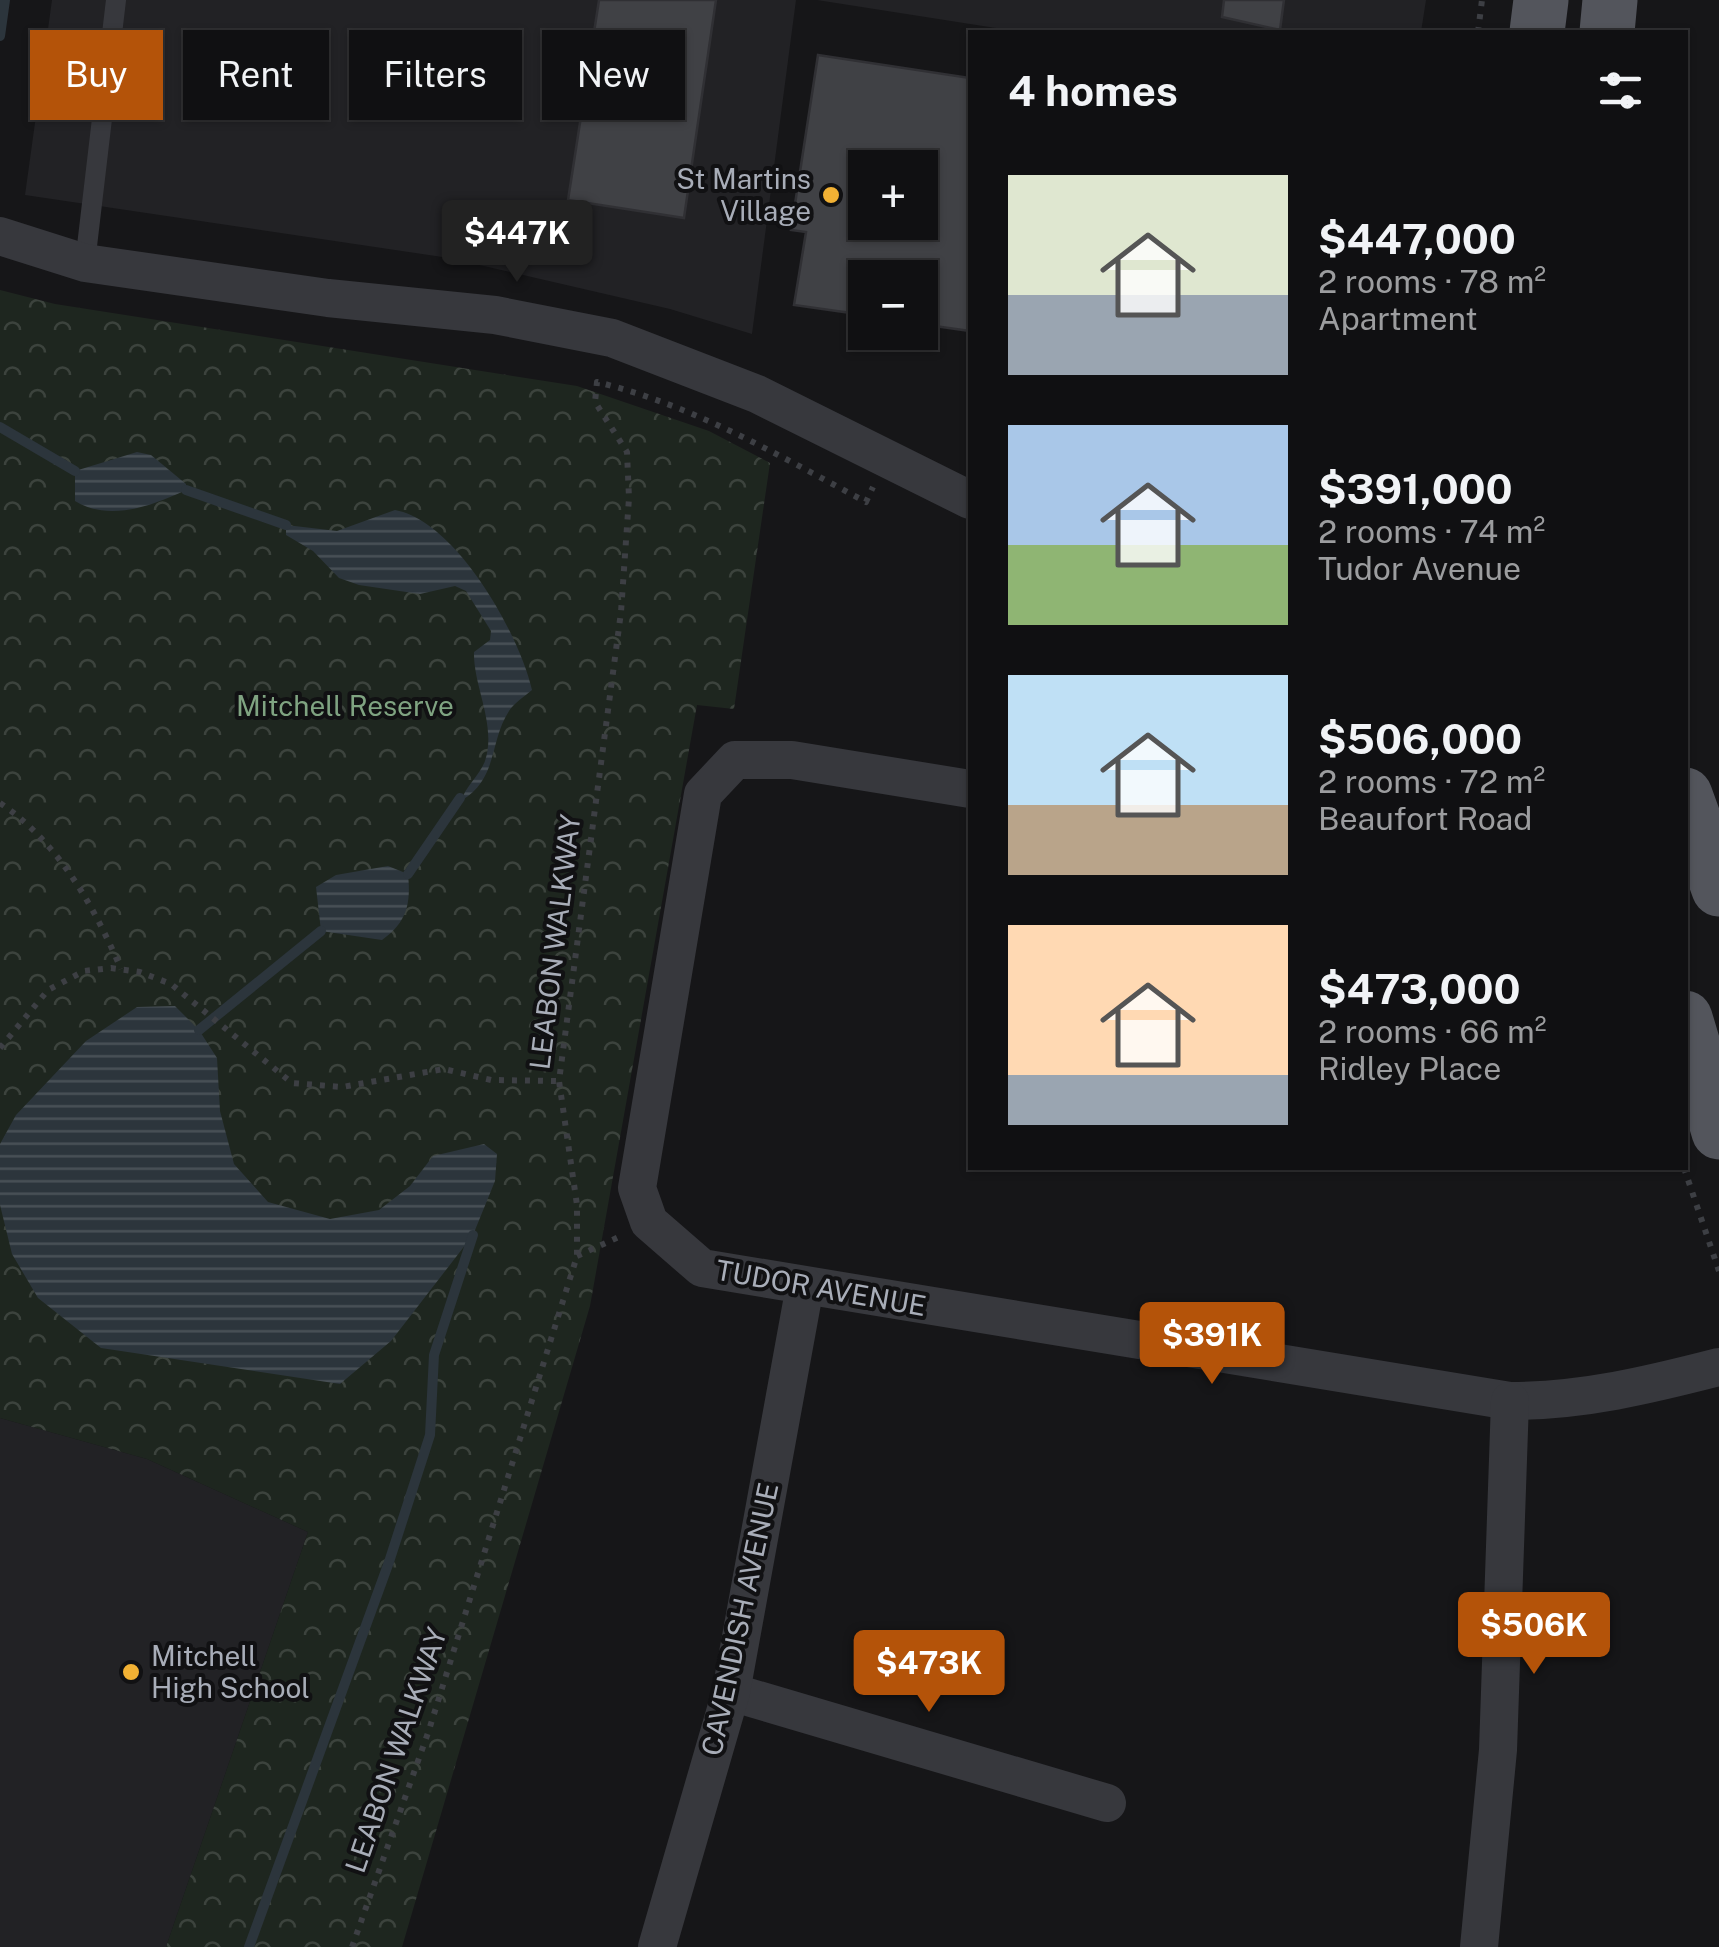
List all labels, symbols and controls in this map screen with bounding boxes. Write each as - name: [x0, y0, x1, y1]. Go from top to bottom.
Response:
- chip: Buy: [30, 30, 163, 120]
- chip: Rent: [183, 30, 329, 120]
- chip: Filters: [349, 30, 522, 120]
- chip: New: [542, 30, 685, 120]
- icon: filters: [1593, 63, 1648, 118]
- text: 4 homes: [1008, 66, 1178, 115]
- map controls: [848, 150, 938, 350]
- button: +: [848, 150, 938, 240]
- place label: St Martins Village: [676, 162, 811, 227]
- marker: St Martins Village: [820, 184, 842, 206]
- pin: $447K: [447, 200, 587, 285]
- text: $447K: [464, 214, 570, 251]
- text: $447,000: [1318, 214, 1516, 263]
- icon: home: [1088, 215, 1208, 335]
- button: −: [848, 260, 938, 350]
- text: 2 rooms · 78 m²: [1318, 263, 1546, 300]
- text: Apartment: [1318, 300, 1478, 337]
- text: $391,000: [1318, 464, 1513, 513]
- icon: home: [1088, 465, 1208, 585]
- text: 2 rooms · 74 m²: [1318, 513, 1545, 550]
- text: Tudor Avenue: [1318, 550, 1521, 587]
- park label: Mitchell Reserve: [236, 689, 454, 722]
- text: $506,000: [1318, 714, 1522, 763]
- icon: home: [1088, 715, 1208, 835]
- text: 2 rooms · 72 m²: [1318, 763, 1545, 800]
- text: Beaufort Road: [1318, 800, 1532, 837]
- street label: LEABON WALKWAY: [522, 812, 587, 1071]
- text: $473,000: [1318, 964, 1521, 1013]
- icon: home: [1088, 965, 1208, 1085]
- text: 2 rooms · 66 m²: [1318, 1013, 1546, 1050]
- text: Ridley Place: [1318, 1050, 1501, 1087]
- street label: TUDOR AVENUE: [713, 1253, 929, 1322]
- pin: $391K: [1142, 1302, 1282, 1387]
- text: $391K: [1162, 1316, 1262, 1353]
- street label: CAVENDISH AVENUE: [694, 1479, 785, 1758]
- pin: $506K: [1464, 1592, 1604, 1677]
- text: $506K: [1480, 1606, 1588, 1643]
- street label: LEABON WALKWAY: [338, 1623, 453, 1877]
- pin: $473K: [859, 1630, 999, 1715]
- place label: Mitchell High School: [151, 1639, 310, 1704]
- text: $473K: [876, 1644, 982, 1681]
- marker: Mitchell High School: [120, 1661, 142, 1683]

